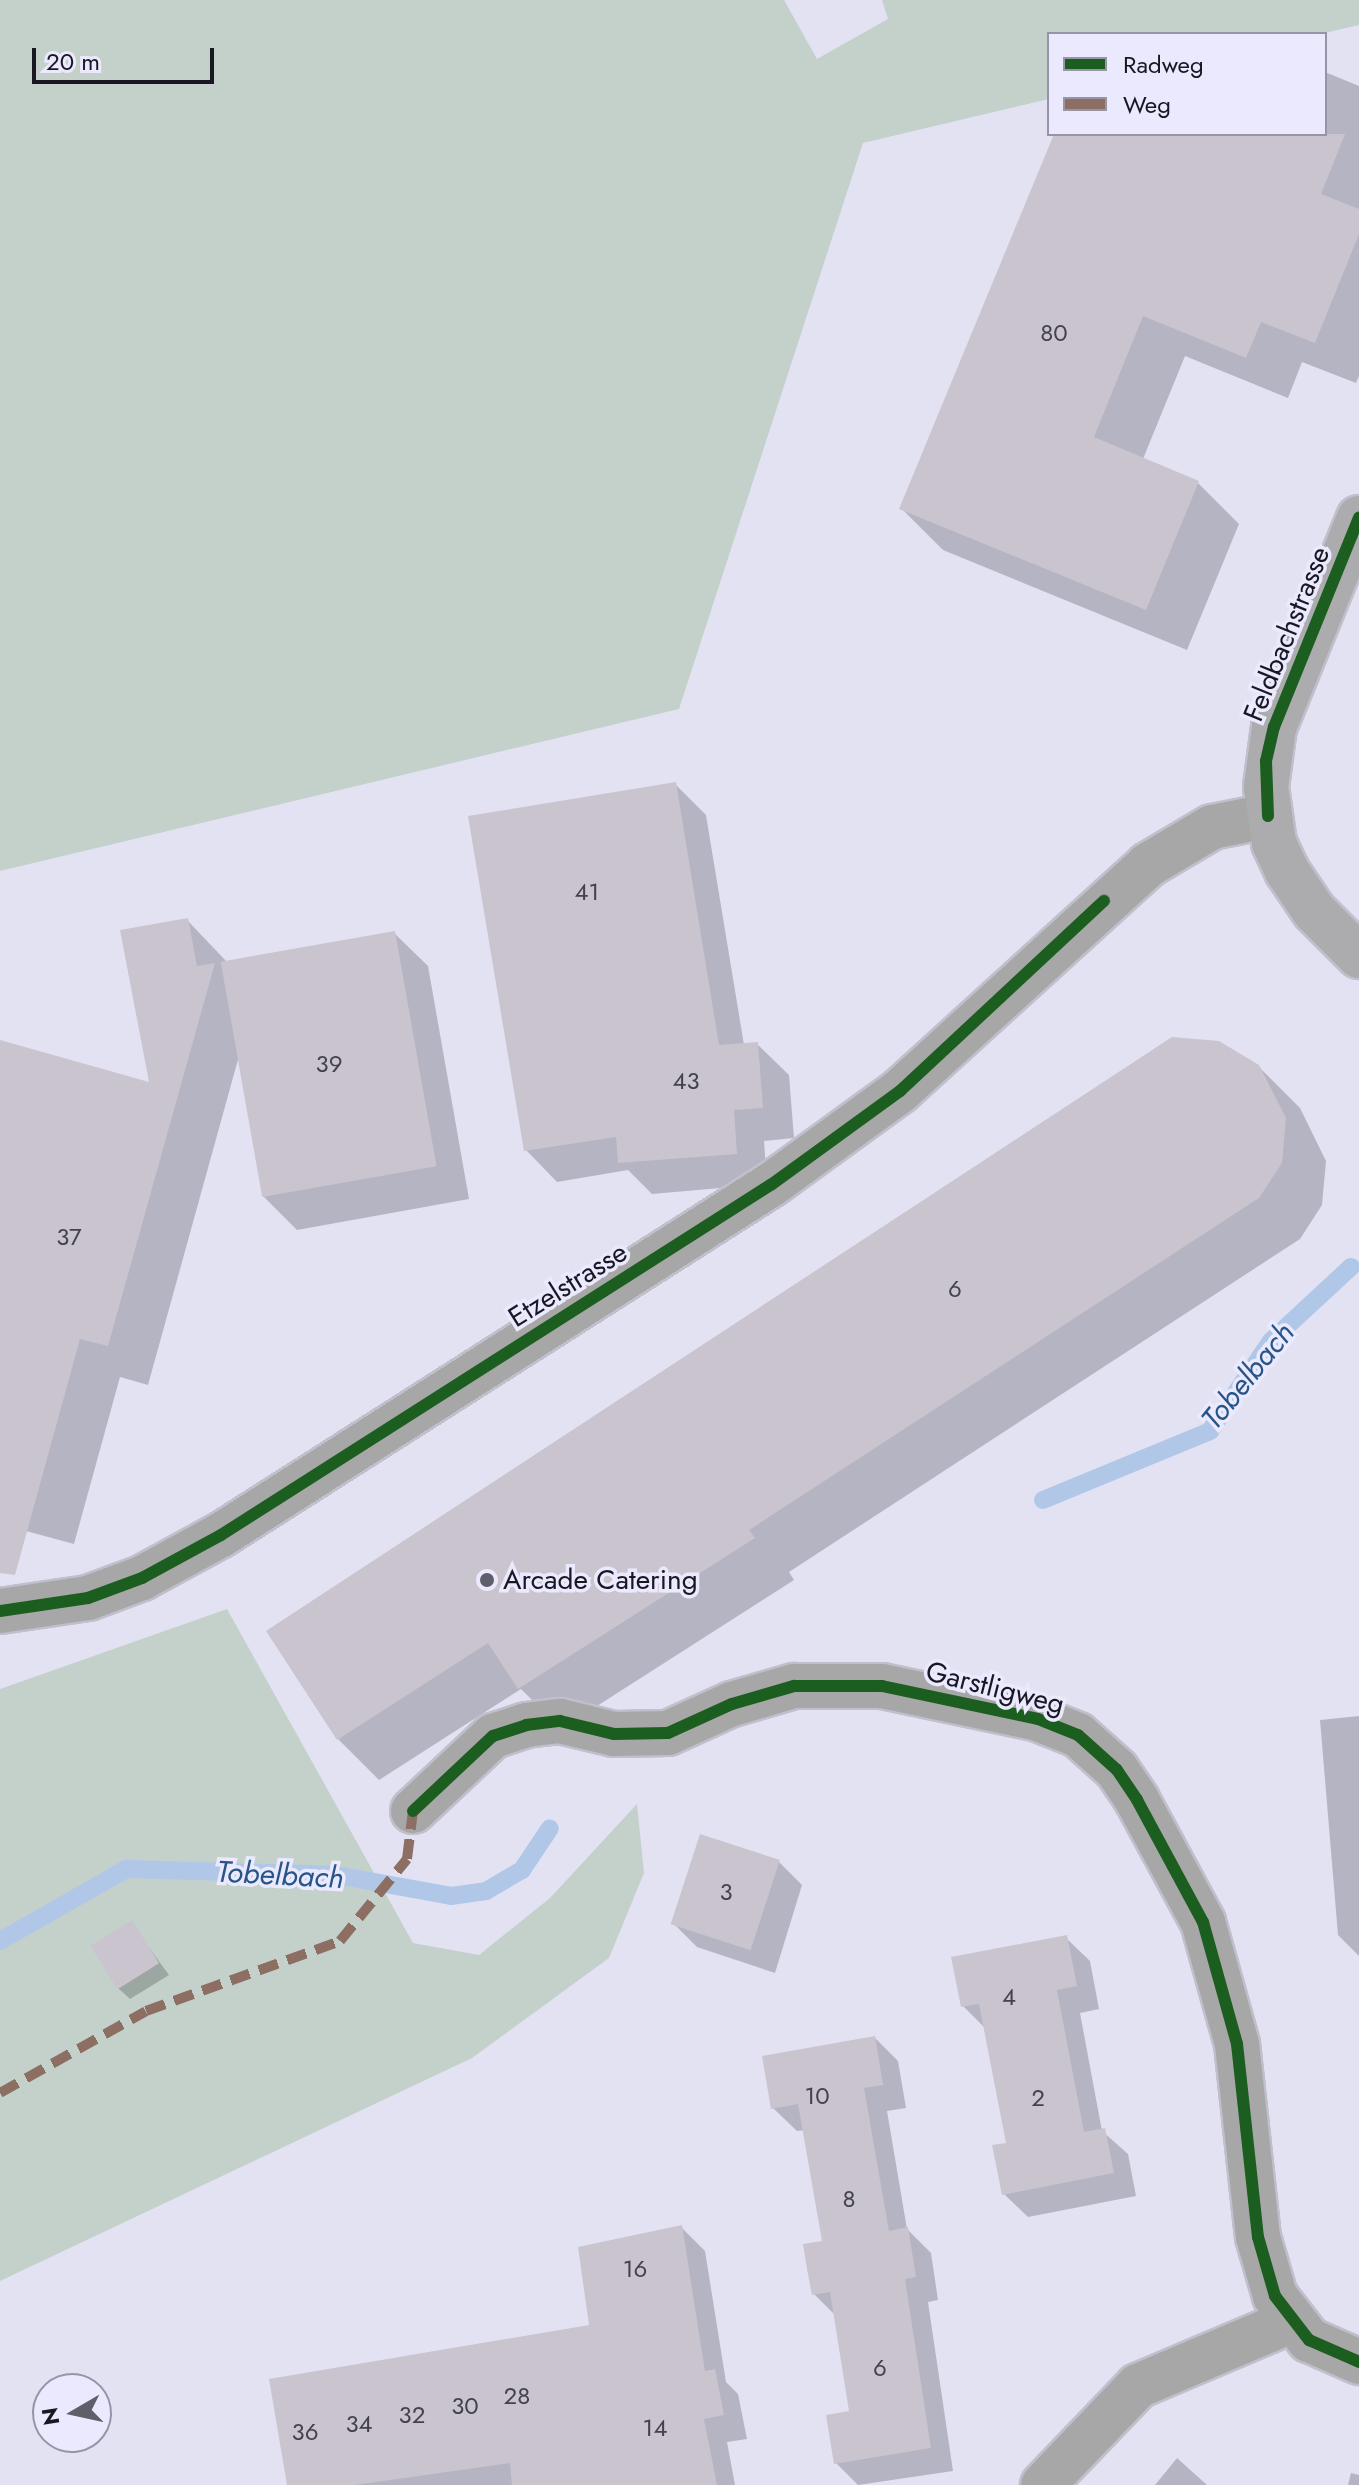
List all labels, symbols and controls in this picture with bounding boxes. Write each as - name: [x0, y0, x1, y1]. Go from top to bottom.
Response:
- scale bar: [36, 32, 218, 82]
- legend: [1047, 32, 1327, 136]
- text: 20 m: [46, 44, 100, 79]
- text: Radweg: [1123, 47, 1204, 82]
- text: Weg: [1123, 87, 1171, 122]
- house number: 80: [1040, 319, 1068, 347]
- street label: Feldbachstrasse: [1237, 542, 1337, 726]
- house number: 41: [575, 878, 599, 906]
- house number: 39: [316, 1050, 342, 1078]
- house number: 43: [672, 1067, 700, 1095]
- house number: 37: [56, 1223, 82, 1251]
- street label: Etzelstrasse: [502, 1235, 634, 1335]
- house number: 6: [948, 1275, 962, 1303]
- water label: Tobelbach: [1194, 1315, 1302, 1437]
- place label: Arcade Catering: [503, 1563, 698, 1597]
- marker: Arcade Catering: [478, 1571, 496, 1589]
- street label: Garstligweg: [922, 1655, 1068, 1721]
- water label: Tobelbach: [216, 1854, 344, 1896]
- house number: 3: [719, 1878, 733, 1906]
- house number: 4: [1002, 1983, 1016, 2011]
- house number: 10: [804, 2082, 830, 2110]
- house number: 2: [1031, 2084, 1045, 2112]
- house number: 8: [842, 2185, 856, 2213]
- house number: 16: [623, 2255, 647, 2283]
- house number: 6: [873, 2354, 887, 2382]
- north arrow: [32, 2373, 112, 2453]
- house number: 28: [504, 2382, 530, 2410]
- house number: 30: [451, 2392, 479, 2420]
- house number: 32: [399, 2401, 425, 2429]
- text: N: [33, 2405, 67, 2428]
- house number: 34: [345, 2410, 373, 2438]
- house number: 14: [643, 2414, 667, 2442]
- house number: 36: [292, 2418, 318, 2446]

